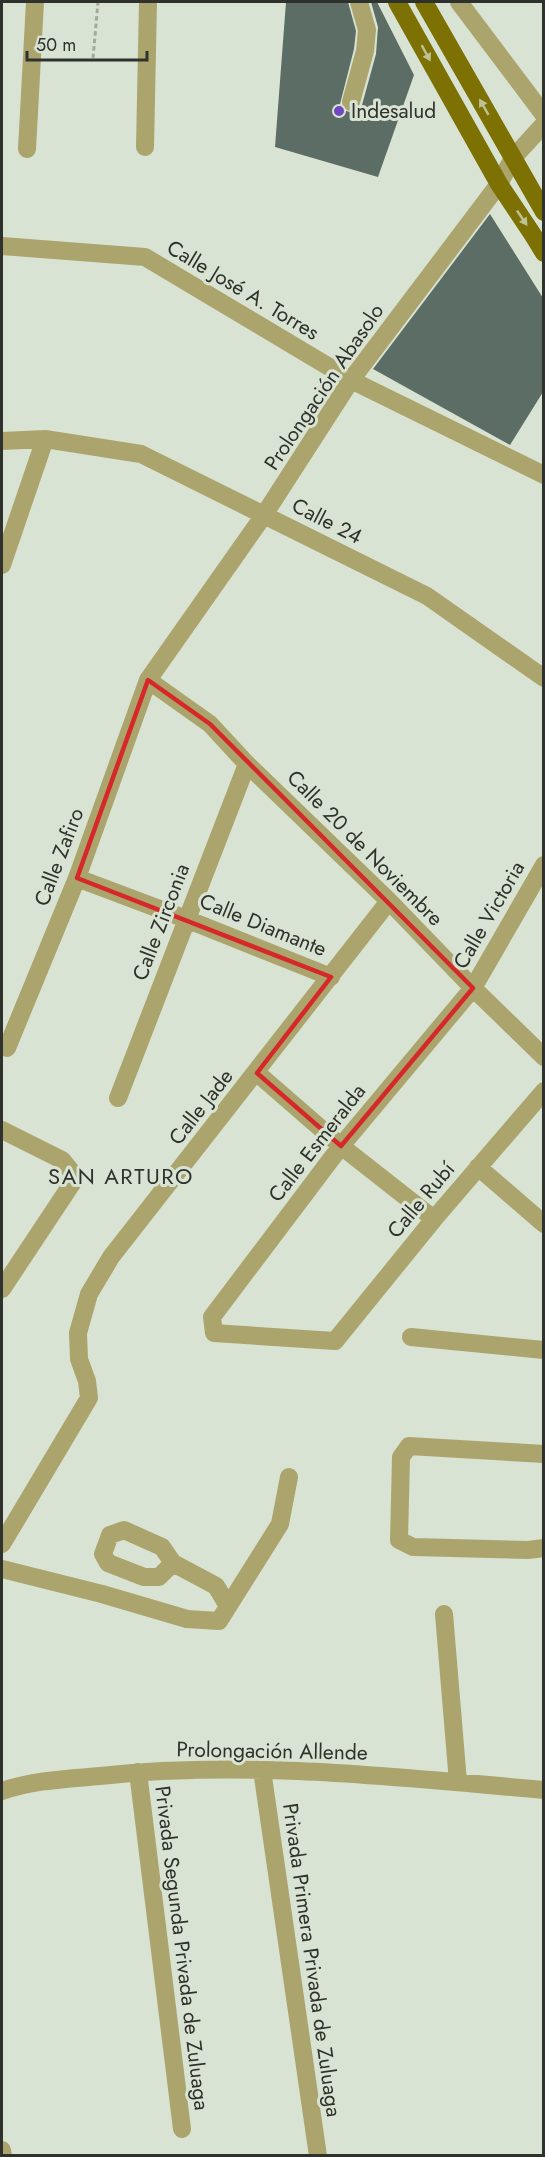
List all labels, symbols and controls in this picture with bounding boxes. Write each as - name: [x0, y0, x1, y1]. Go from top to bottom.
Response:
- scale bar: [27, 24, 147, 62]
- text: 50 m: [36, 32, 76, 58]
- one-way arrow: [421, 44, 431, 61]
- place label: Indesalud: [351, 96, 436, 126]
- one-way arrow: [479, 99, 489, 116]
- marker: Indesalud: [332, 104, 346, 118]
- one-way arrow: [516, 210, 527, 226]
- street label: Calle José A. Torres: [161, 233, 325, 347]
- street label: Prolongación Abasolo: [257, 298, 391, 476]
- street label: Calle 24: [287, 491, 367, 551]
- street label: Calle 20 de Noviembre: [280, 763, 450, 933]
- street label: Calle Zafiro: [27, 804, 91, 910]
- street label: Calle Victoria: [446, 856, 532, 974]
- street label: Calle Zirconia: [125, 859, 197, 985]
- street label: Calle Diamante: [195, 886, 331, 964]
- street label: Calle Jade: [162, 1062, 240, 1151]
- street label: Calle Esmeralda: [261, 1078, 373, 1208]
- street label: Calle Rubí: [380, 1154, 463, 1245]
- district label: SAN ARTURO: [48, 1160, 194, 1192]
- street label: Prolongación Allende: [176, 1734, 368, 1768]
- street label: Privada Segunda Privada de Zuluaga: [147, 1784, 217, 2112]
- street label: Privada Primera Privada de Zuluaga: [275, 1801, 349, 2119]

